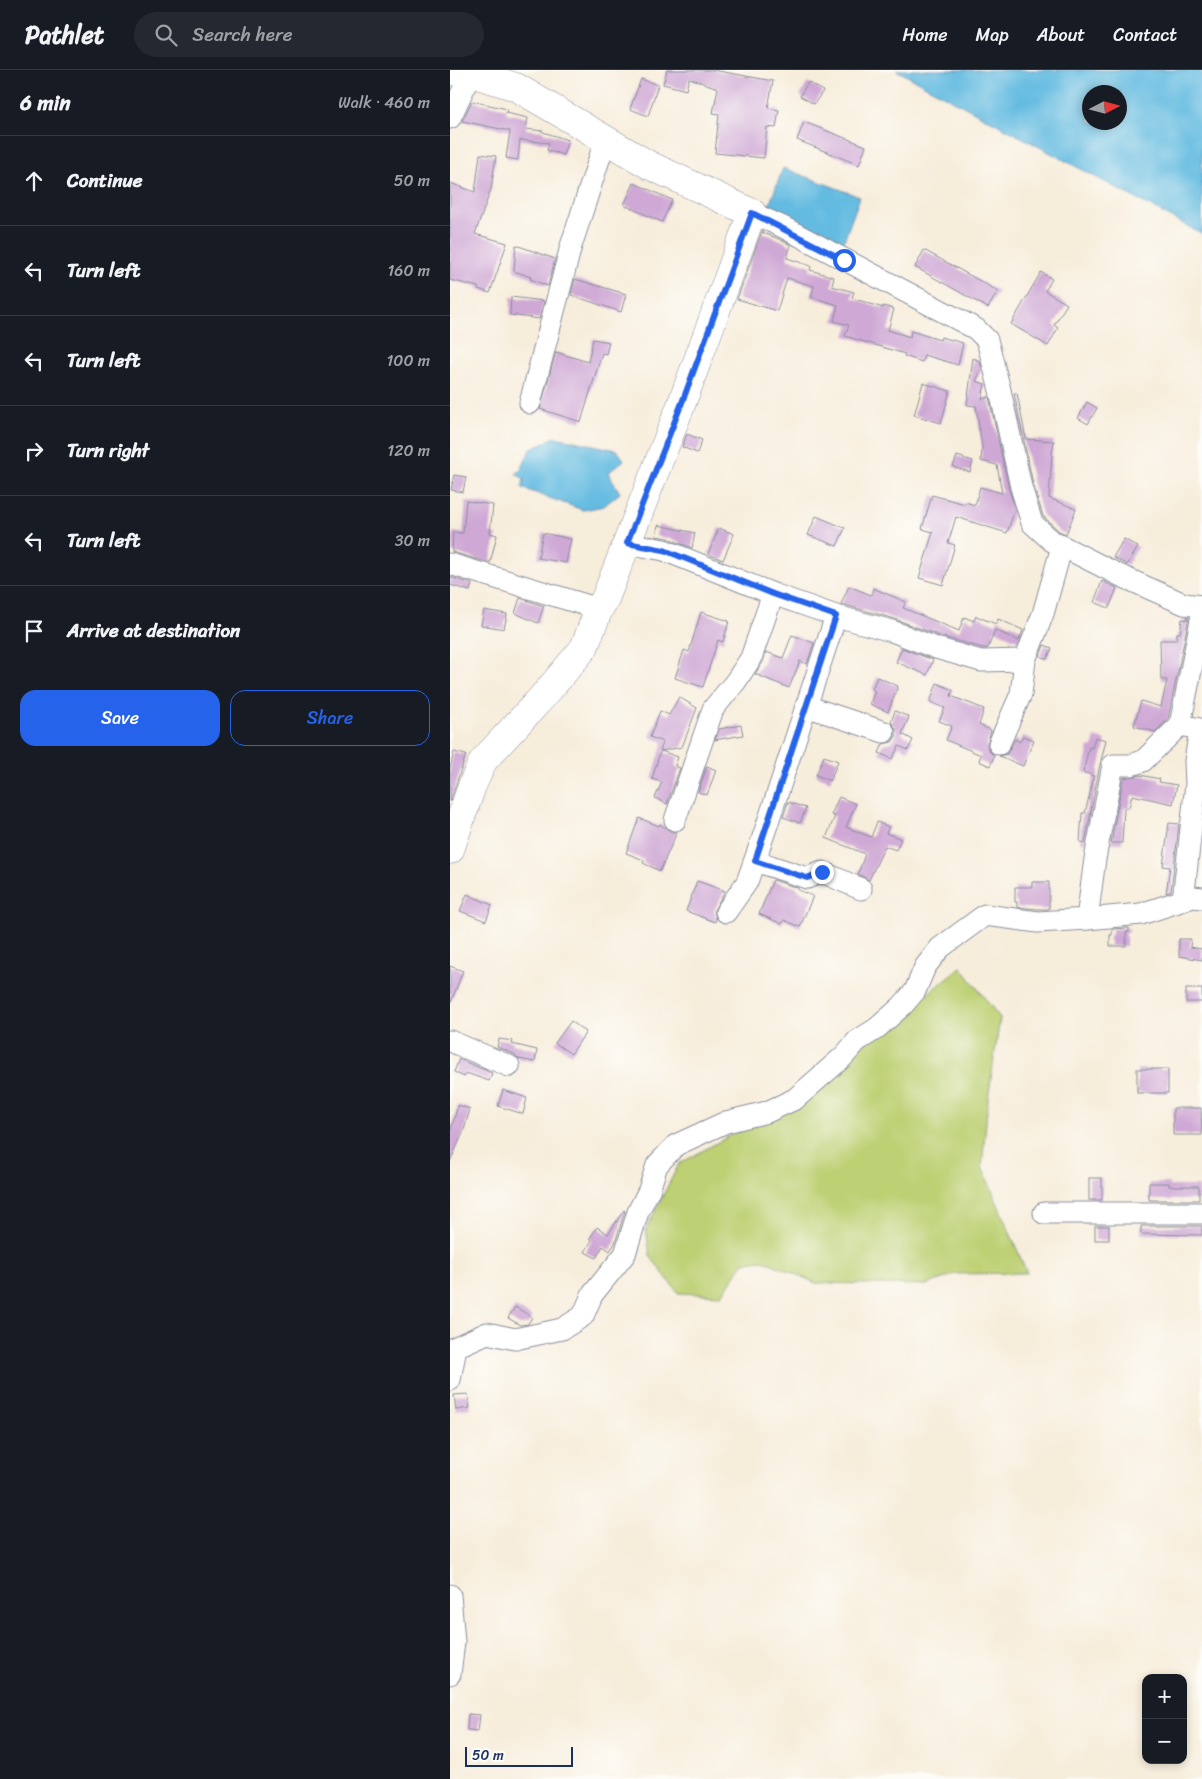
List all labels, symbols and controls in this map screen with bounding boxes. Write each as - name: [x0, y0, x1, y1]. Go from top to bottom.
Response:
- search box: [134, 12, 484, 57]
- text: Pathlet: [25, 14, 104, 56]
- text: Search here: [192, 18, 292, 51]
- text: Home: [903, 19, 948, 51]
- text: Map: [976, 19, 1009, 51]
- text: About: [1037, 19, 1085, 51]
- text: Contact: [1113, 19, 1177, 51]
- icon: search: [152, 21, 180, 49]
- text: 6 min: [20, 84, 71, 122]
- north arrow: [1082, 85, 1127, 130]
- text: Walk · 460 m: [338, 88, 430, 117]
- text: Continue: [67, 164, 143, 197]
- text: 50 m: [394, 166, 430, 195]
- icon: ahead: [20, 167, 48, 195]
- route start: [833, 249, 856, 272]
- text: Turn left: [67, 254, 140, 287]
- text: 160 m: [387, 256, 430, 285]
- icon: left: [20, 257, 48, 285]
- text: Turn left: [67, 344, 140, 377]
- text: 100 m: [386, 346, 430, 375]
- icon: left: [20, 347, 48, 375]
- text: Turn right: [67, 434, 149, 467]
- text: 120 m: [387, 436, 430, 465]
- icon: right: [20, 437, 48, 465]
- text: Turn left: [67, 524, 140, 557]
- text: 30 m: [395, 526, 430, 555]
- icon: left: [20, 527, 48, 555]
- text: Arrive at destination: [67, 614, 240, 647]
- icon: arrive: [20, 617, 48, 645]
- button: Save: [20, 690, 220, 746]
- button: Share: [230, 690, 430, 746]
- route end: [811, 861, 834, 884]
- map controls: [1142, 1674, 1187, 1764]
- button: +: [1142, 1674, 1187, 1719]
- button: −: [1142, 1719, 1187, 1764]
- text: 50 m: [472, 1743, 504, 1768]
- scale bar: [465, 1744, 572, 1767]

